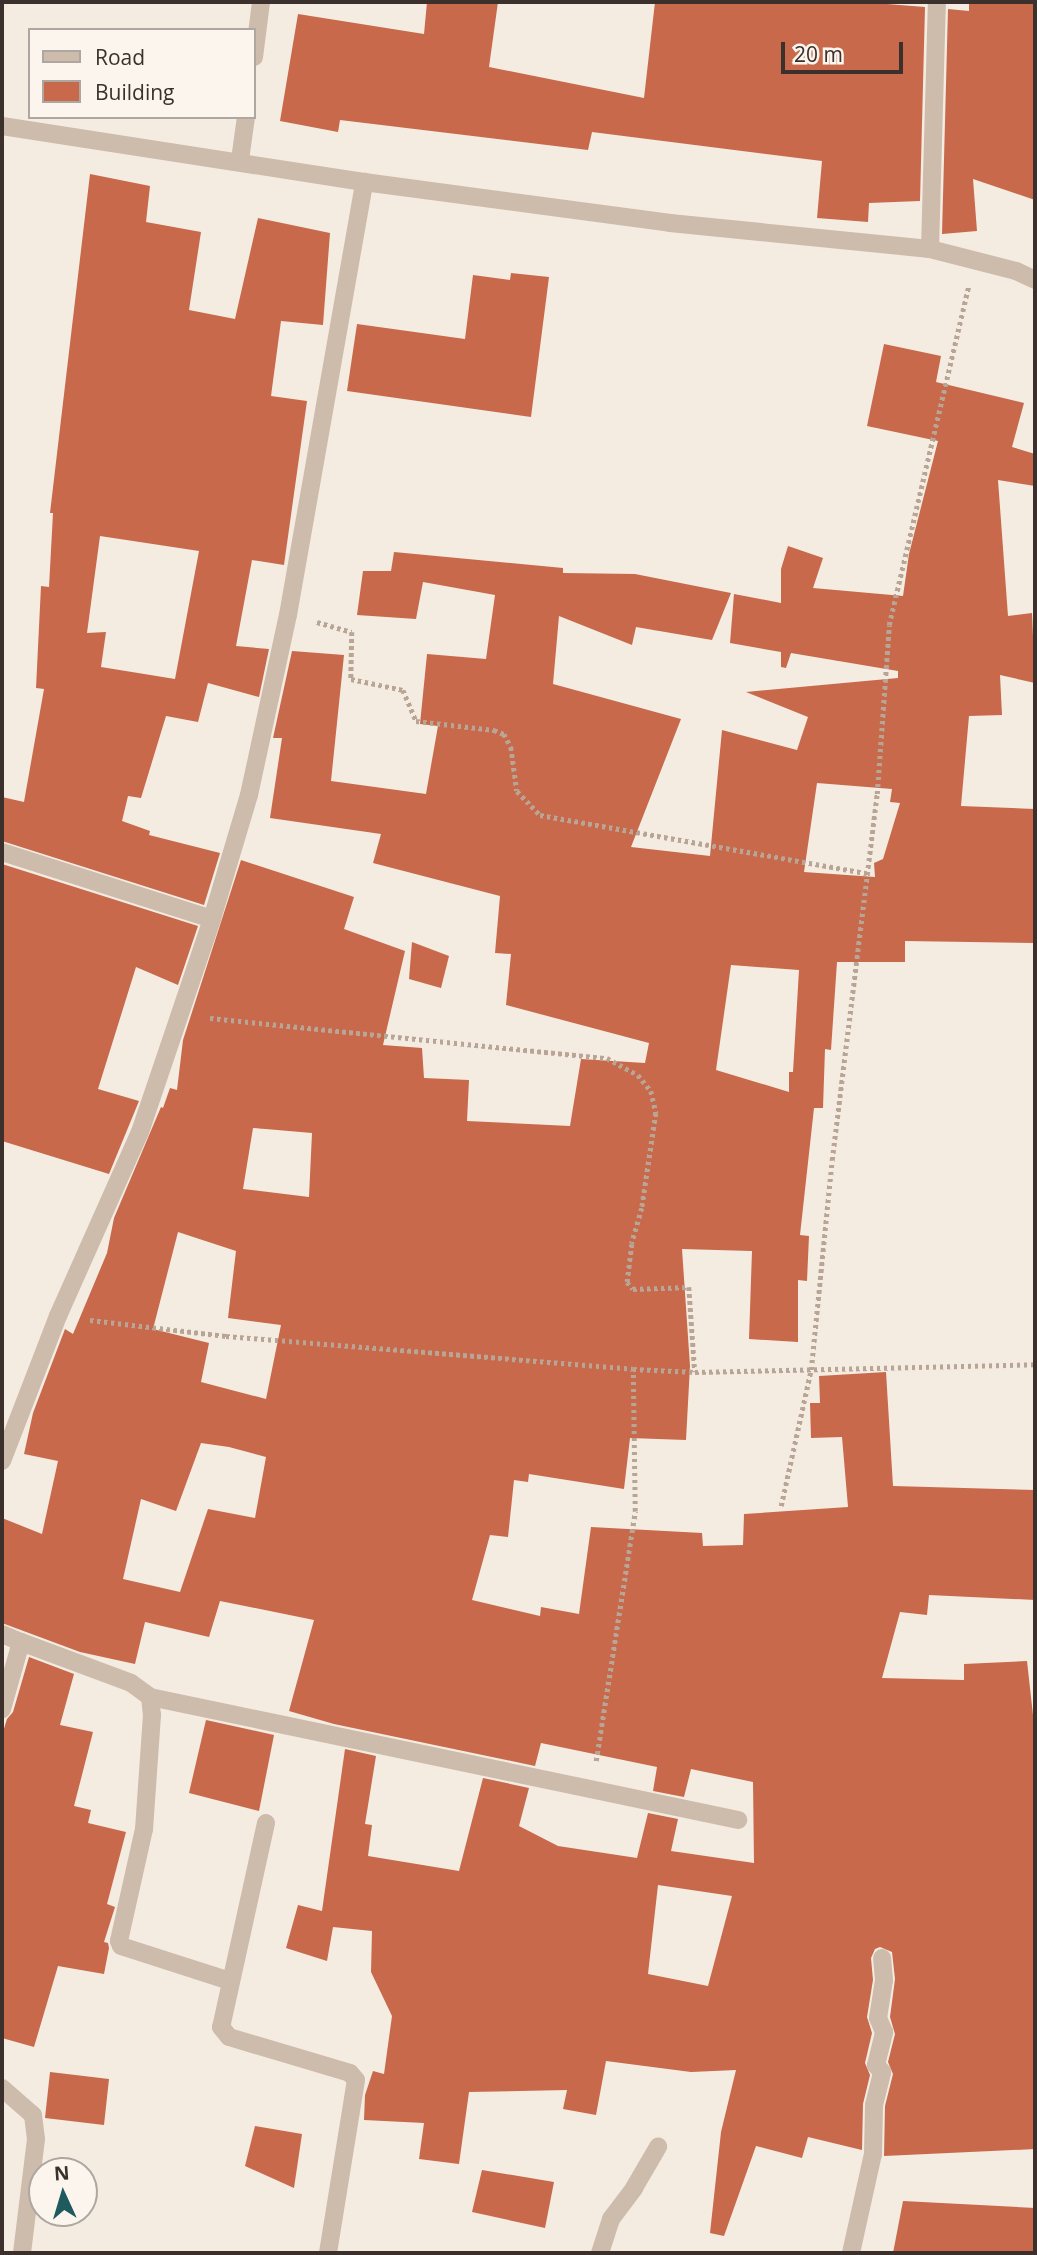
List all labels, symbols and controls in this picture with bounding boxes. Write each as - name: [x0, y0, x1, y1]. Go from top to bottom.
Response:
- legend: [28, 28, 256, 119]
- scale bar: [785, 28, 908, 72]
- text: 20 m: [794, 40, 843, 68]
- text: Road: [95, 43, 145, 71]
- text: Building: [95, 78, 174, 106]
- north arrow: [28, 2157, 98, 2227]
- text: N: [53, 2160, 70, 2187]

